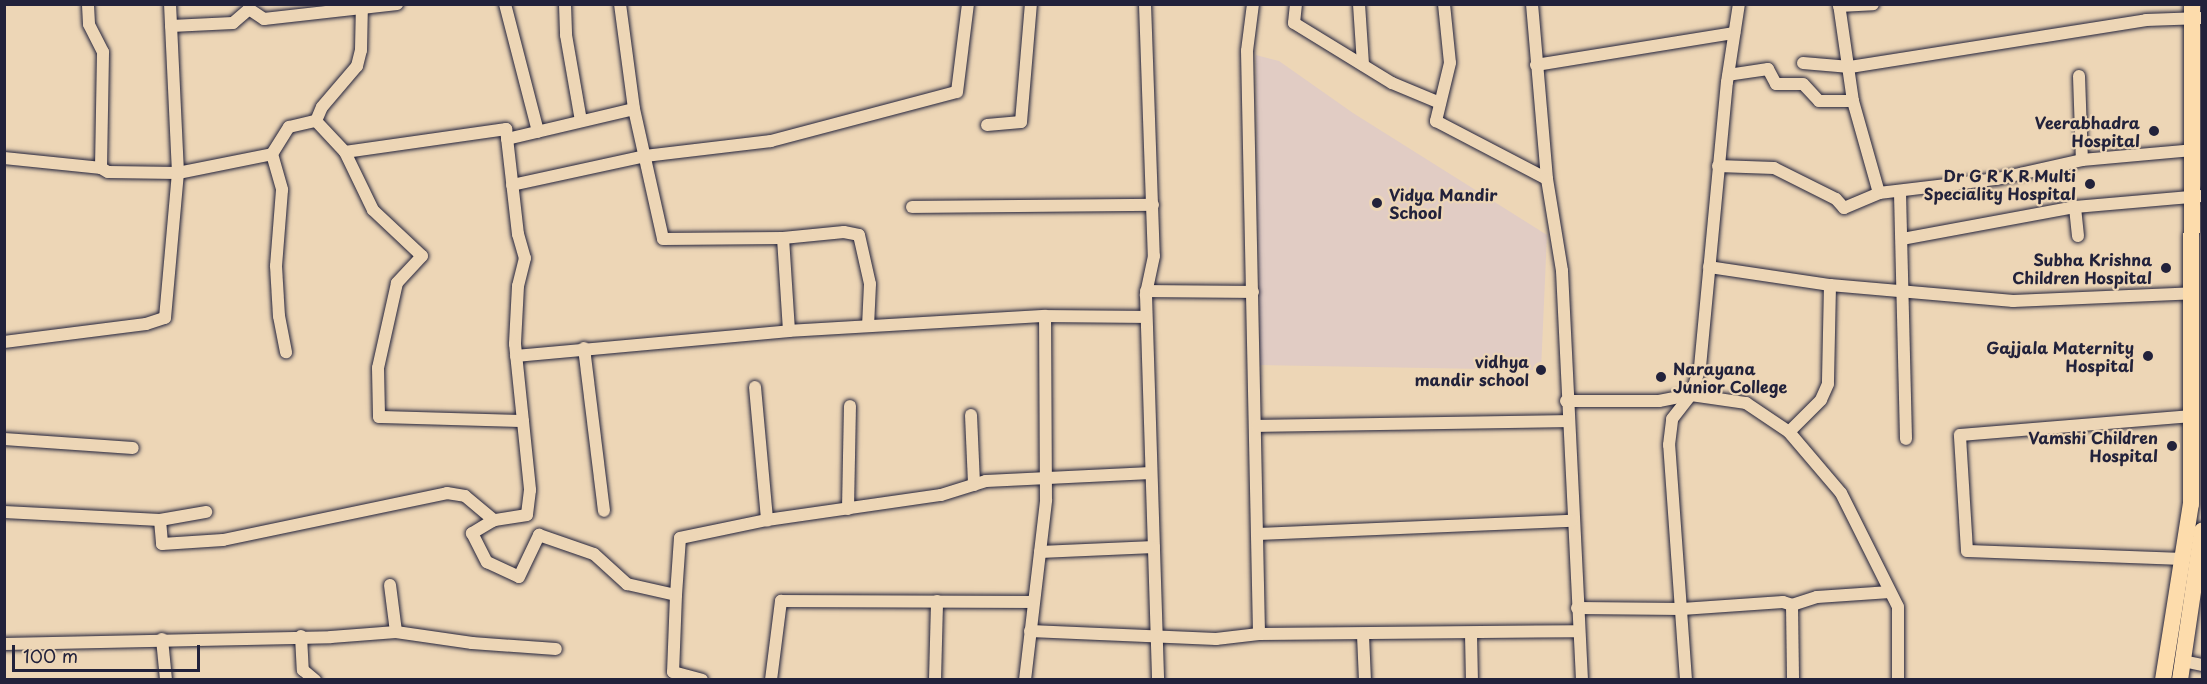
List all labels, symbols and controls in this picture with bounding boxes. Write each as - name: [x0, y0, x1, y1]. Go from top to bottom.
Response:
- place label: Veerabhadra Hospital: [2035, 112, 2140, 150]
- marker: Veerabhadra Hospital: [2145, 122, 2163, 140]
- place label: Dr G R K R Multi Speciality Hospital: [1924, 165, 2076, 203]
- marker: Dr G R K R Multi Speciality Hospital: [2081, 175, 2099, 193]
- place label: Vidya Mandir School: [1389, 184, 1498, 222]
- marker: Vidya Mandir School: [1370, 196, 1384, 210]
- place label: Subha Krishna Children Hospital: [2011, 249, 2152, 287]
- marker: Subha Krishna Children Hospital: [2157, 259, 2175, 277]
- place label: Gajjala Maternity Hospital: [1985, 337, 2134, 375]
- marker: Gajjala Maternity Hospital: [2139, 347, 2157, 365]
- place label: vidhya mandir school: [1415, 351, 1529, 389]
- place label: Narayana Junior College: [1673, 358, 1788, 396]
- marker: vidhya mandir school: [1534, 363, 1548, 377]
- marker: Narayana Junior College: [1654, 370, 1668, 384]
- place label: Vamshi Children Hospital: [2027, 427, 2158, 465]
- marker: Vamshi Children Hospital: [2163, 437, 2181, 455]
- scale bar: [15, 633, 202, 671]
- text: 100 m: [23, 642, 78, 669]

